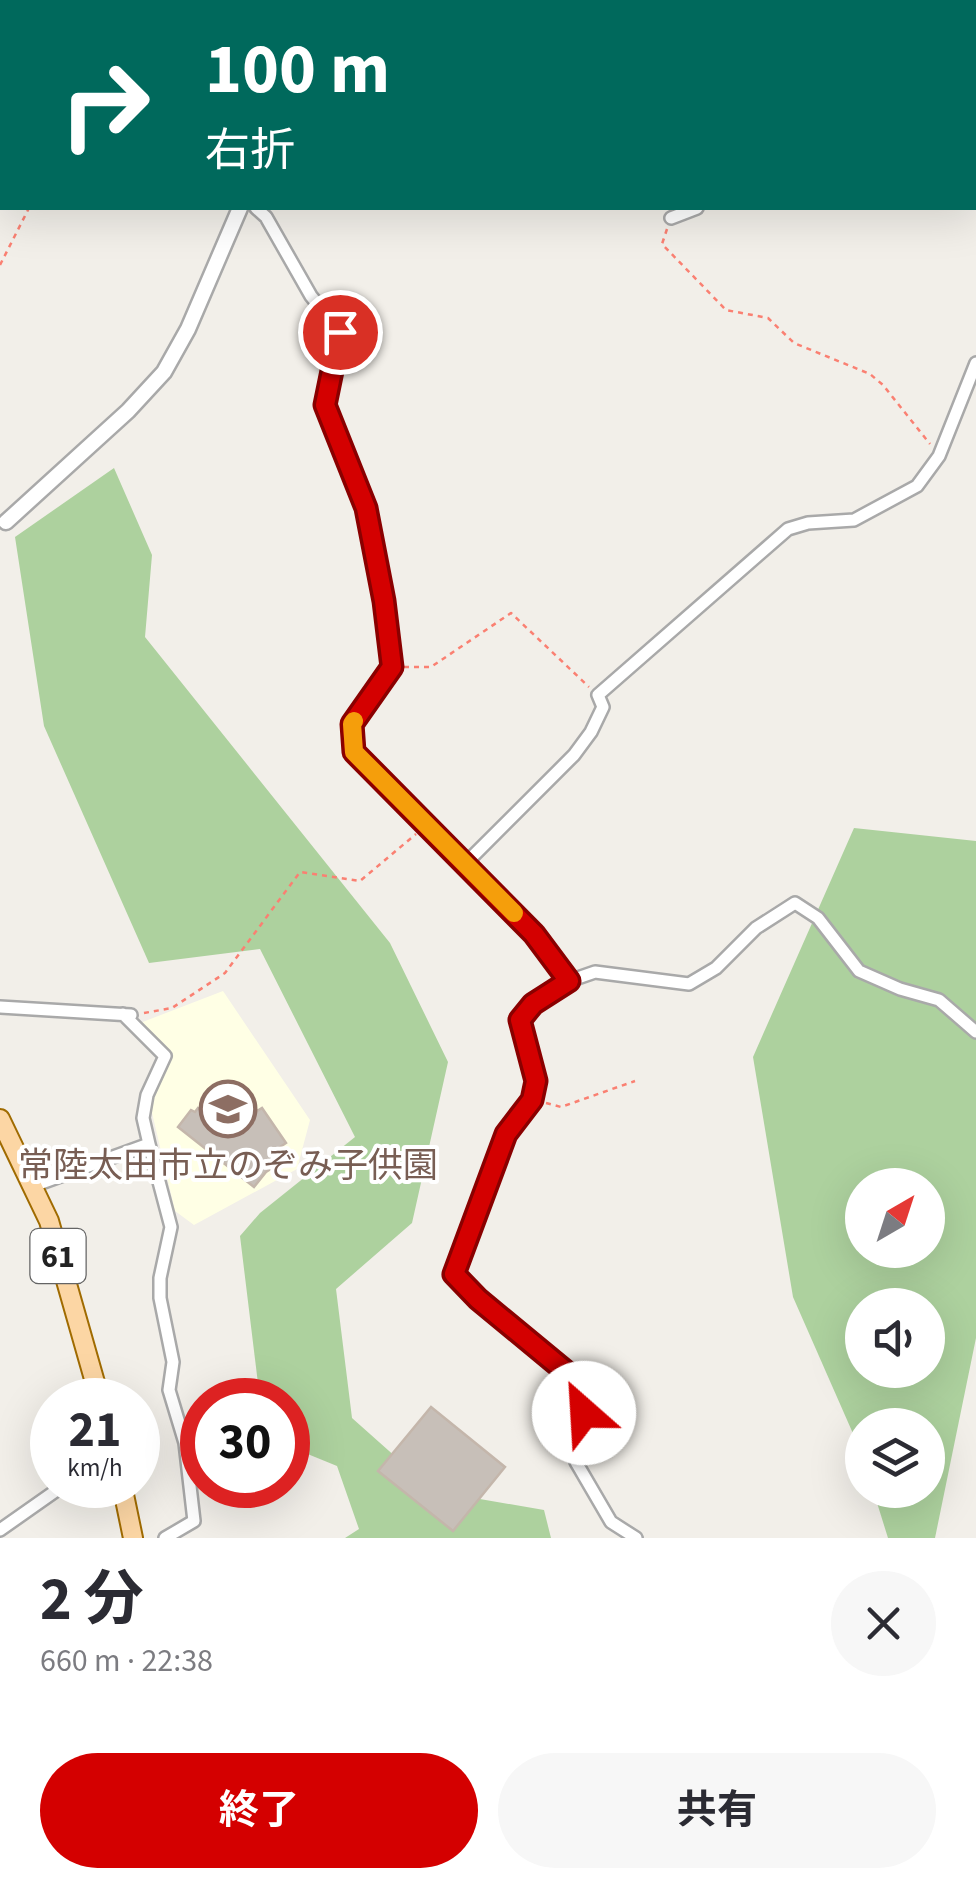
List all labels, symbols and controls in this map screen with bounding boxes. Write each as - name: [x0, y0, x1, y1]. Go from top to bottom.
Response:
- text: 100 m: [205, 20, 390, 120]
- icon: right: [40, 40, 170, 170]
- text: 右折: [205, 119, 295, 183]
- pin: [298, 290, 383, 375]
- icon: arrive: [313, 305, 368, 360]
- school or university icon: 常陸太田市立のぞみ子供園: [198, 1079, 258, 1139]
- place label: 常陸太田市立のぞみ子供園: [18, 1141, 438, 1191]
- north arrow: [845, 1168, 945, 1268]
- map controls: [845, 1168, 945, 1508]
- road number: 61: [30, 1229, 86, 1283]
- button: sound: [845, 1288, 945, 1388]
- position arrow: [532, 1361, 636, 1465]
- speed limit sign: 30: [180, 1378, 310, 1508]
- text: 21: [69, 1395, 121, 1466]
- button: layers: [845, 1408, 945, 1508]
- text: km/h: [67, 1450, 123, 1486]
- text: 2 分: [40, 1558, 144, 1643]
- button: close: [831, 1571, 936, 1676]
- text: 660 m · 22:38: [40, 1638, 213, 1684]
- button: 終了: [40, 1753, 478, 1868]
- button: 共有: [498, 1753, 936, 1868]

